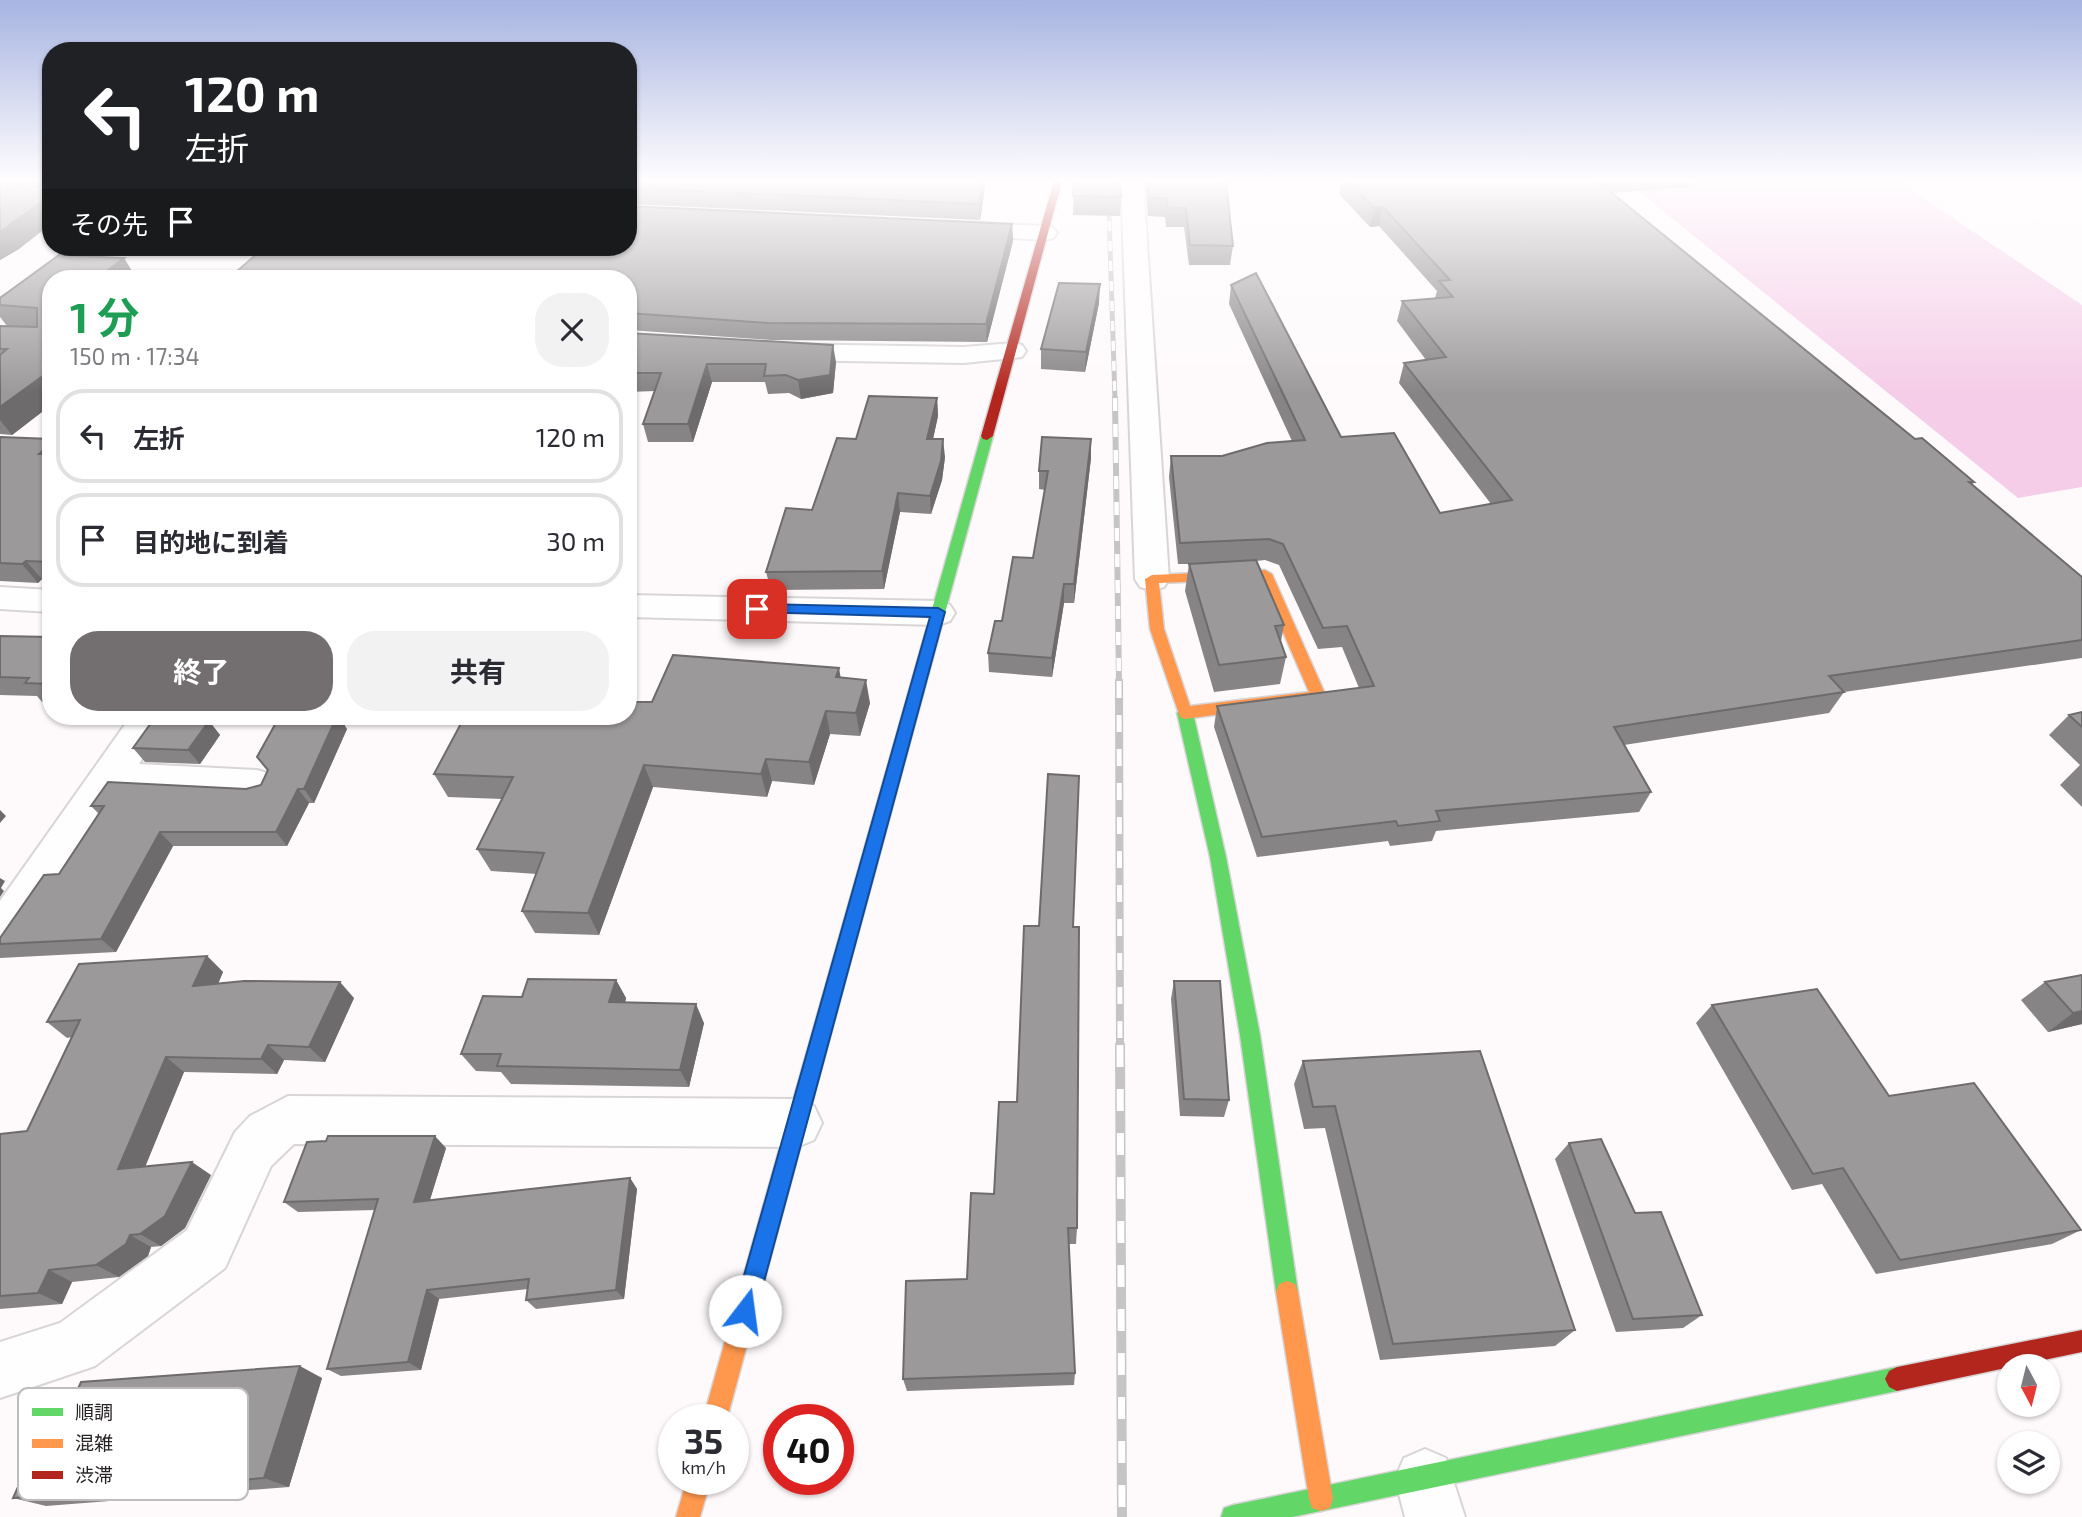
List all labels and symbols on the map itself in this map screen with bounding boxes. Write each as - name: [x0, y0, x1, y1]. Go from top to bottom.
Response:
- pin: [727, 579, 787, 639]
- position arrow: [708, 1274, 782, 1348]
- north arrow: [1997, 1354, 2060, 1418]
- legend: [18, 1388, 248, 1500]
- text: 順調: [75, 1400, 113, 1423]
- speed limit sign: 40: [763, 1404, 854, 1495]
- text: 混雑: [75, 1431, 113, 1454]
- text: 渋滞: [75, 1463, 113, 1486]

